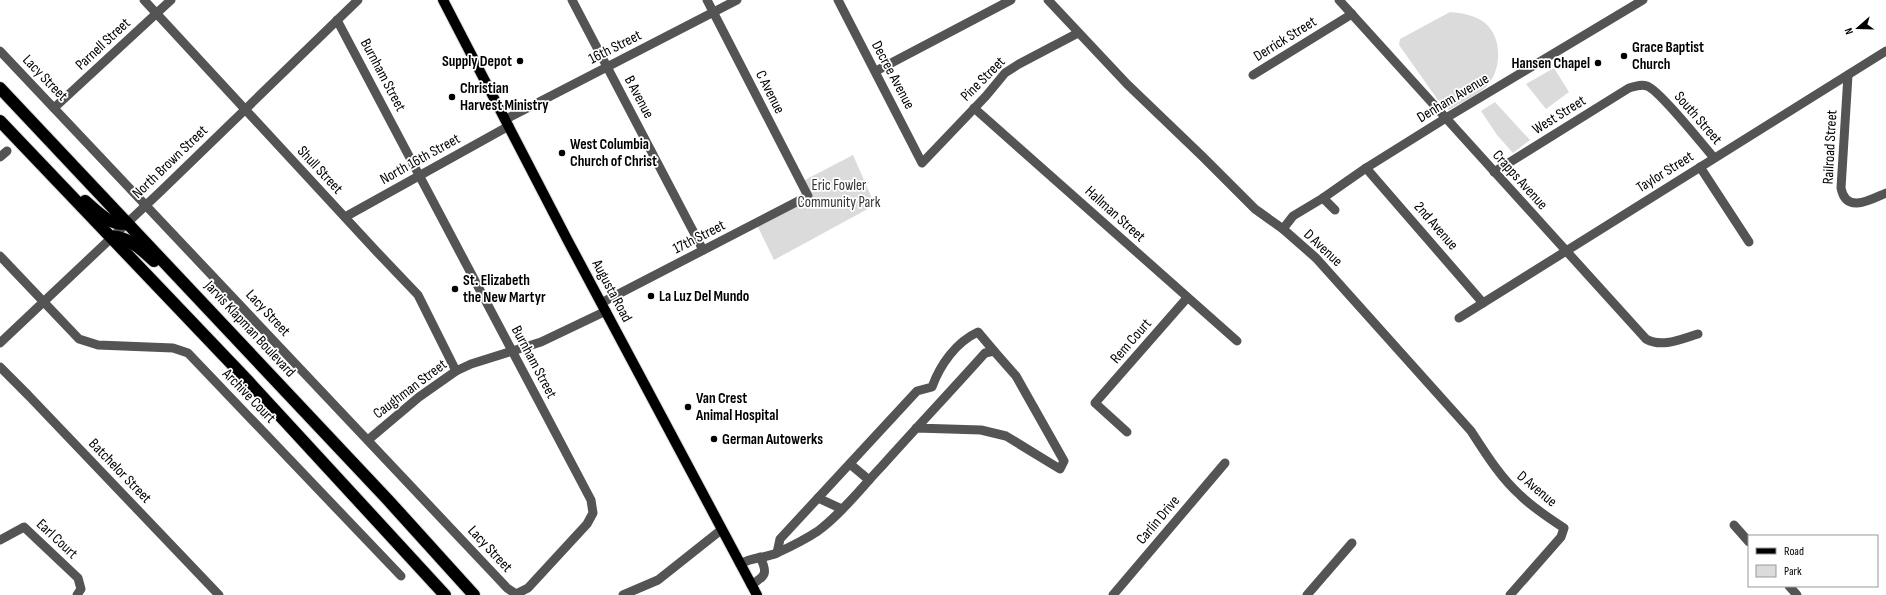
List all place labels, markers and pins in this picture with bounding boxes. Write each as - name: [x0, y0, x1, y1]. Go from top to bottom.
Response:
- place label: Grace Baptist Church: [1632, 38, 1704, 74]
- marker: Grace Baptist Church: [1619, 51, 1629, 61]
- place label: Supply Depot: [442, 52, 512, 71]
- place label: Hansen Chapel: [1512, 54, 1590, 73]
- marker: Supply Depot: [515, 56, 525, 66]
- marker: Hansen Chapel: [1593, 58, 1603, 68]
- place label: Christian Harvest Ministry: [460, 79, 549, 115]
- marker: Christian Harvest Ministry: [447, 92, 457, 102]
- place label: West Columbia Church of Christ: [570, 135, 657, 171]
- marker: West Columbia Church of Christ: [557, 148, 567, 158]
- place label: St. Elizabeth the New Martyr: [463, 271, 546, 307]
- marker: St. Elizabeth the New Martyr: [450, 284, 460, 294]
- place label: La Luz Del Mundo: [659, 287, 749, 306]
- marker: La Luz Del Mundo: [646, 291, 656, 301]
- place label: Van Crest Animal Hospital: [695, 389, 778, 425]
- marker: Van Crest Animal Hospital: [683, 402, 693, 412]
- place label: German Autowerks: [722, 430, 823, 449]
- marker: German Autowerks: [709, 434, 719, 444]

